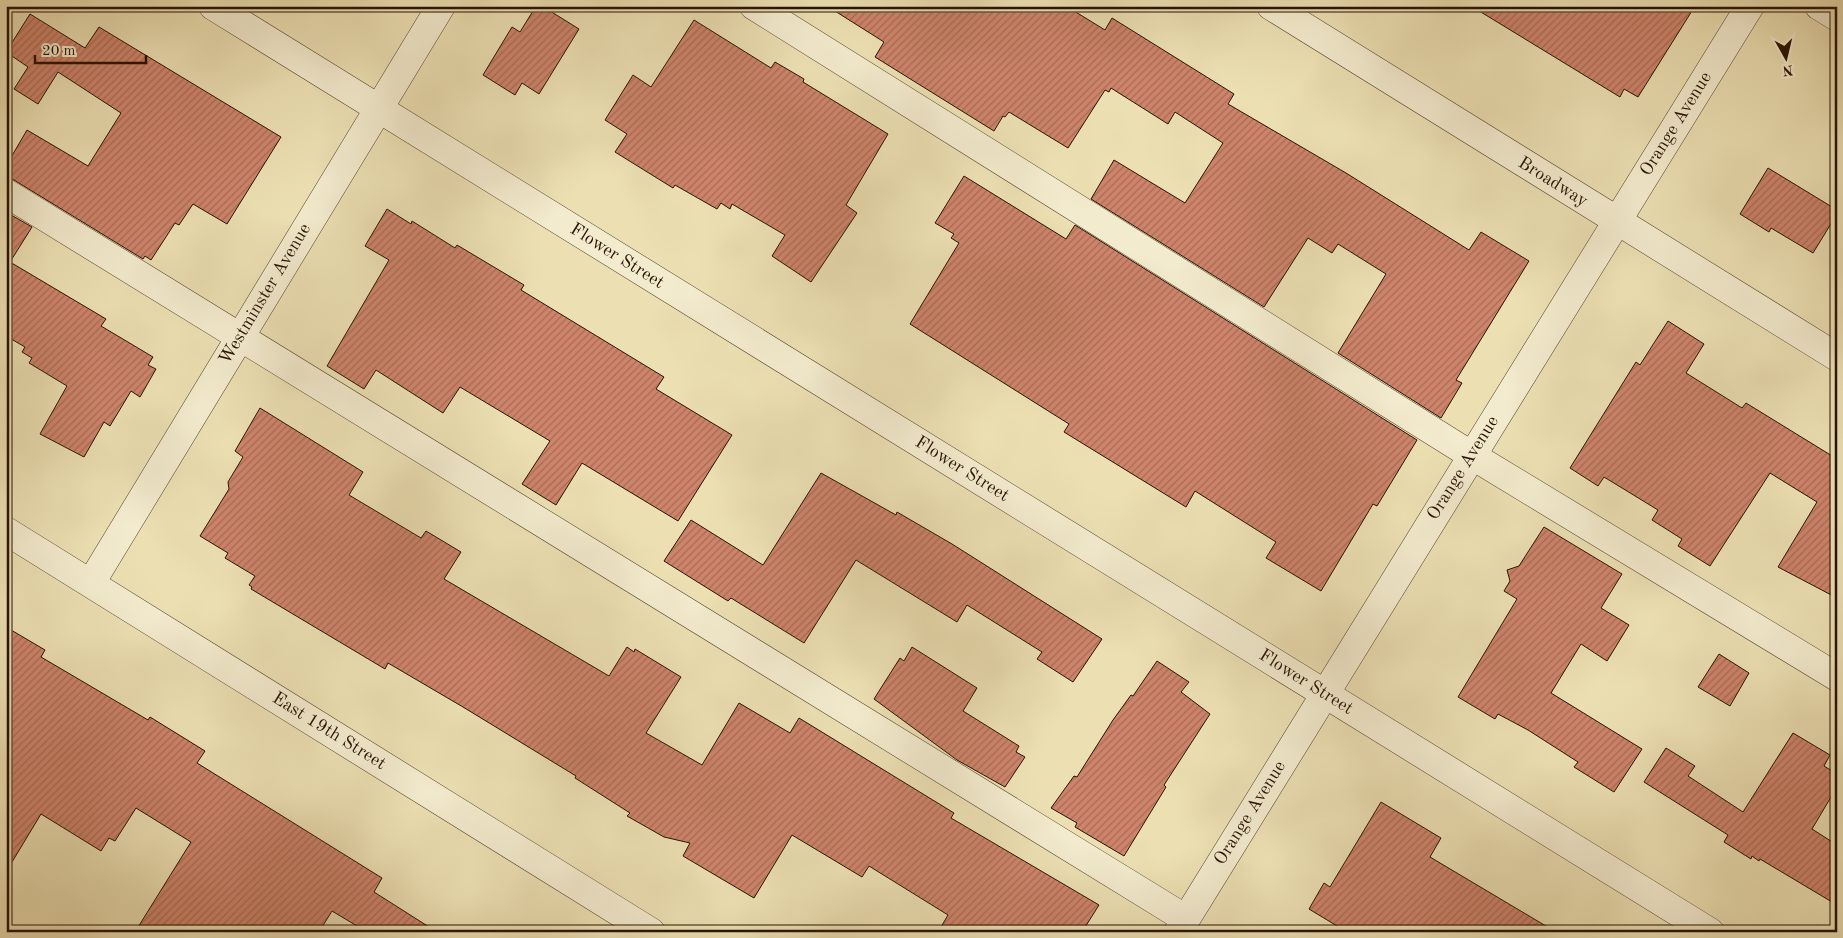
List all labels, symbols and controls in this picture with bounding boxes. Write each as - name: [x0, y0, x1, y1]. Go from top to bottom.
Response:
- scale bar: [35, 32, 146, 64]
- north arrow: [1760, 32, 1810, 82]
- text: 20 m: [42, 44, 76, 59]
- text: N: [1781, 62, 1794, 78]
- street label: Orange Avenue: [1637, 69, 1715, 179]
- street label: Broadway: [1515, 154, 1591, 211]
- street label: Westminster Avenue: [216, 220, 314, 368]
- street label: Flower Street: [567, 220, 667, 292]
- street label: Orange Avenue: [1424, 413, 1502, 523]
- street label: Flower Street: [912, 433, 1012, 505]
- street label: Flower Street: [1256, 646, 1356, 718]
- street label: East 19th Street: [269, 689, 389, 773]
- street label: Orange Avenue: [1211, 758, 1289, 868]

